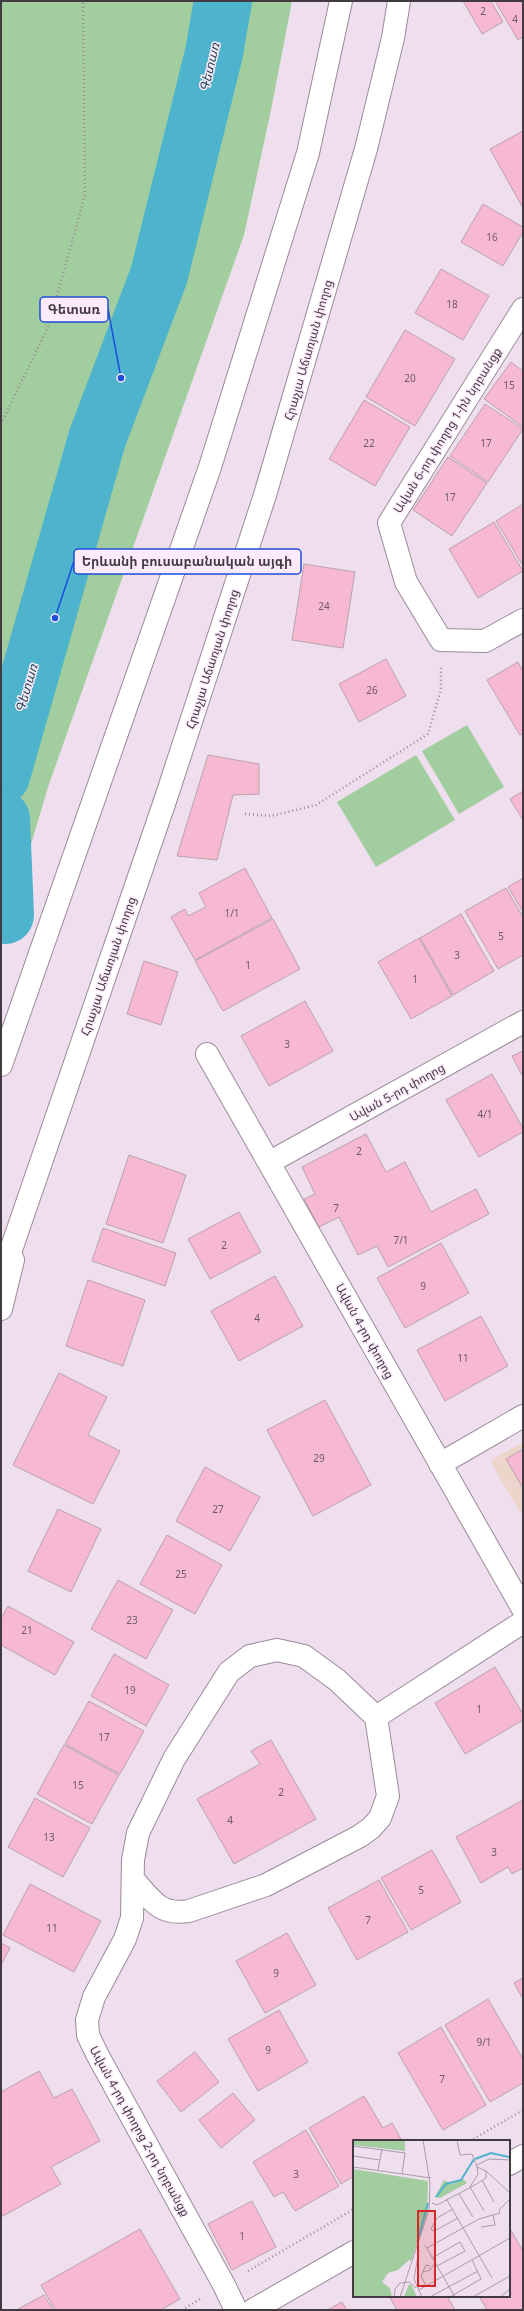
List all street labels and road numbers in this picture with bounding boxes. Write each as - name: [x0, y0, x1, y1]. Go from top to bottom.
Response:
- street label: Հրաչյա Աճառյան փողոց: [280, 278, 336, 422]
- street label: Ավան 6-րդ փողոց 1-ին նրբանցք: [389, 344, 505, 516]
- street label: Հրաչյա Աճառյան փողոց: [181, 587, 243, 731]
- street label: Հրաչյա Աճառյան փողոց: [76, 894, 140, 1038]
- street label: Ավան 5-րդ փողոց: [346, 1059, 448, 1125]
- street label: Ավան 4-րդ փողոց: [332, 1280, 398, 1382]
- street label: Ավան 4-րդ փողոց 2-րդ նրբանցք: [86, 2043, 194, 2219]

